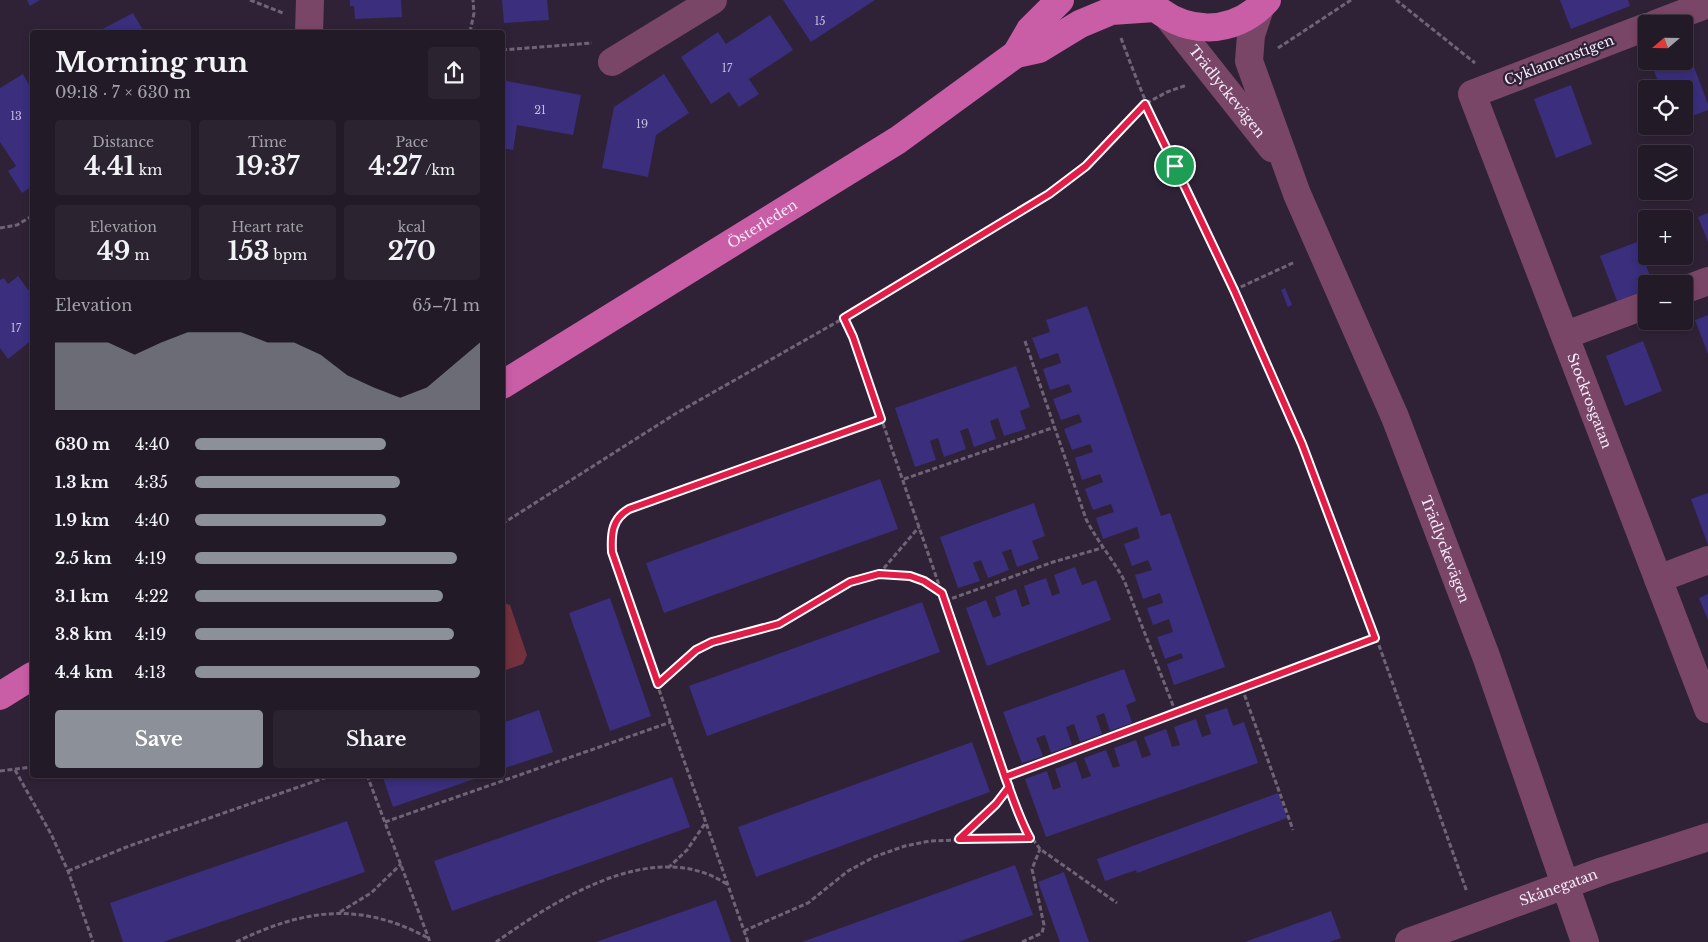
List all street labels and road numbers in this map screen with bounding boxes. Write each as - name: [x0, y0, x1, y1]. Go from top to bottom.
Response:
- street label: Cyklamenstigen: [1502, 31, 1617, 89]
- street label: Trädlyckevägen: [1185, 42, 1269, 141]
- street label: Österleden: [723, 195, 801, 253]
- street label: Stockrosgatan: [1563, 351, 1616, 451]
- street label: Trädlyckevägen: [1417, 493, 1474, 606]
- street label: Skånegatan: [1517, 865, 1600, 910]

